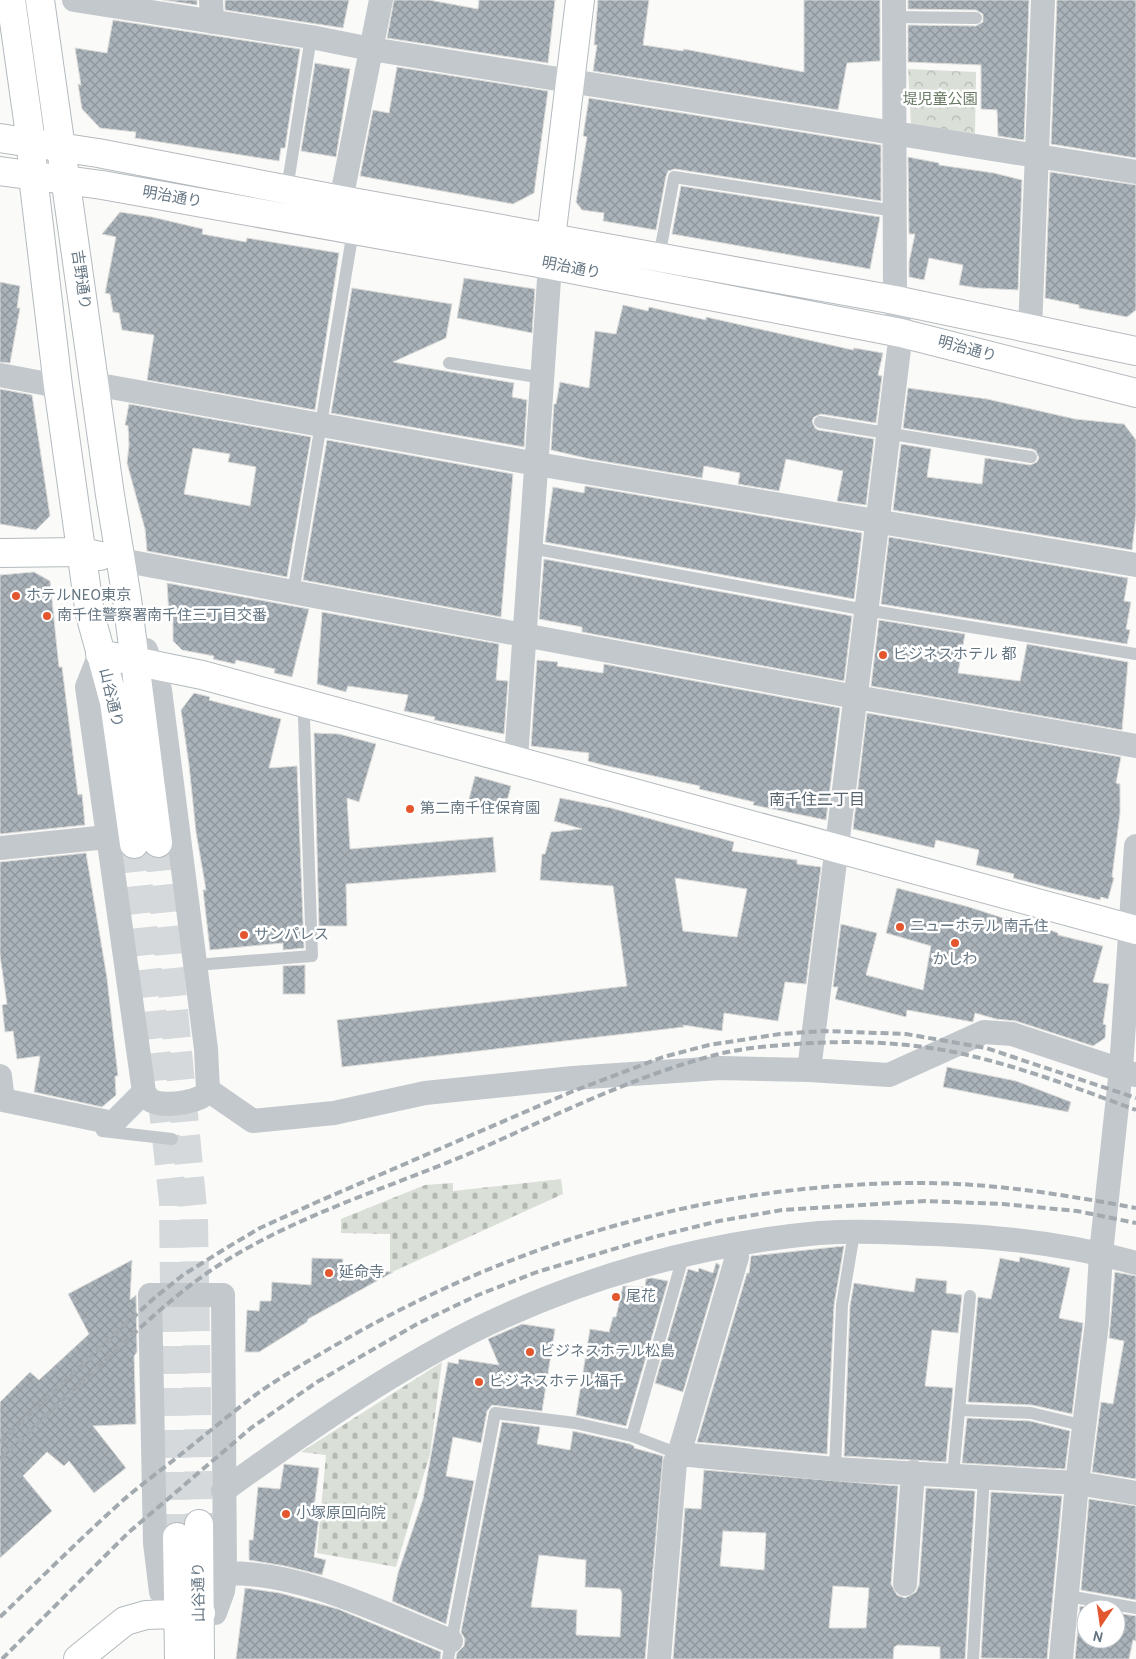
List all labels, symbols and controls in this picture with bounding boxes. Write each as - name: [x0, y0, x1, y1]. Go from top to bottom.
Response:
- park label: 堤児童公園: [902, 91, 978, 110]
- street label: 明治通り: [141, 183, 203, 213]
- street label: 吉野通り: [66, 249, 94, 311]
- street label: 明治通り: [540, 254, 602, 284]
- street label: 明治通り: [936, 333, 998, 367]
- place label: ホテルNEO東京: [26, 587, 131, 606]
- marker: ホテルNEO東京: [10, 590, 22, 602]
- place label: 南千住警察署南千住三丁目交番: [57, 607, 267, 626]
- marker: 南千住警察署南千住三丁目交番: [41, 610, 53, 622]
- place label: ビジネスホテル 都: [893, 646, 1017, 665]
- marker: ビジネスホテル 都: [877, 649, 889, 661]
- street label: 山谷通り: [94, 667, 126, 729]
- district label: 南千住二丁目: [769, 791, 865, 811]
- place label: 第二南千住保育園: [420, 800, 540, 819]
- marker: 第二南千住保育園: [404, 803, 416, 815]
- place label: ニューホテル 南千住: [910, 918, 1049, 937]
- marker: ニューホテル 南千住: [894, 921, 906, 933]
- place label: サンパレス: [254, 926, 329, 945]
- marker: サンパレス: [238, 929, 250, 941]
- marker: かしわ: [949, 937, 961, 949]
- place label: かしわ: [932, 951, 978, 970]
- place label: 延命寺: [339, 1264, 384, 1283]
- marker: 延命寺: [323, 1267, 335, 1279]
- place label: 尾花: [626, 1288, 656, 1307]
- marker: 尾花: [610, 1291, 622, 1303]
- place label: ビジネスホテル松島: [540, 1343, 675, 1362]
- marker: ビジネスホテル松島: [524, 1346, 536, 1358]
- place label: ビジネスホテル福千: [489, 1373, 624, 1392]
- marker: ビジネスホテル福千: [473, 1376, 485, 1388]
- place label: 小塚原回向院: [296, 1505, 386, 1524]
- marker: 小塚原回向院: [280, 1508, 292, 1520]
- street label: 山谷通り: [190, 1562, 210, 1622]
- north arrow: [1076, 1599, 1126, 1649]
- text: N: [1092, 1626, 1105, 1645]

